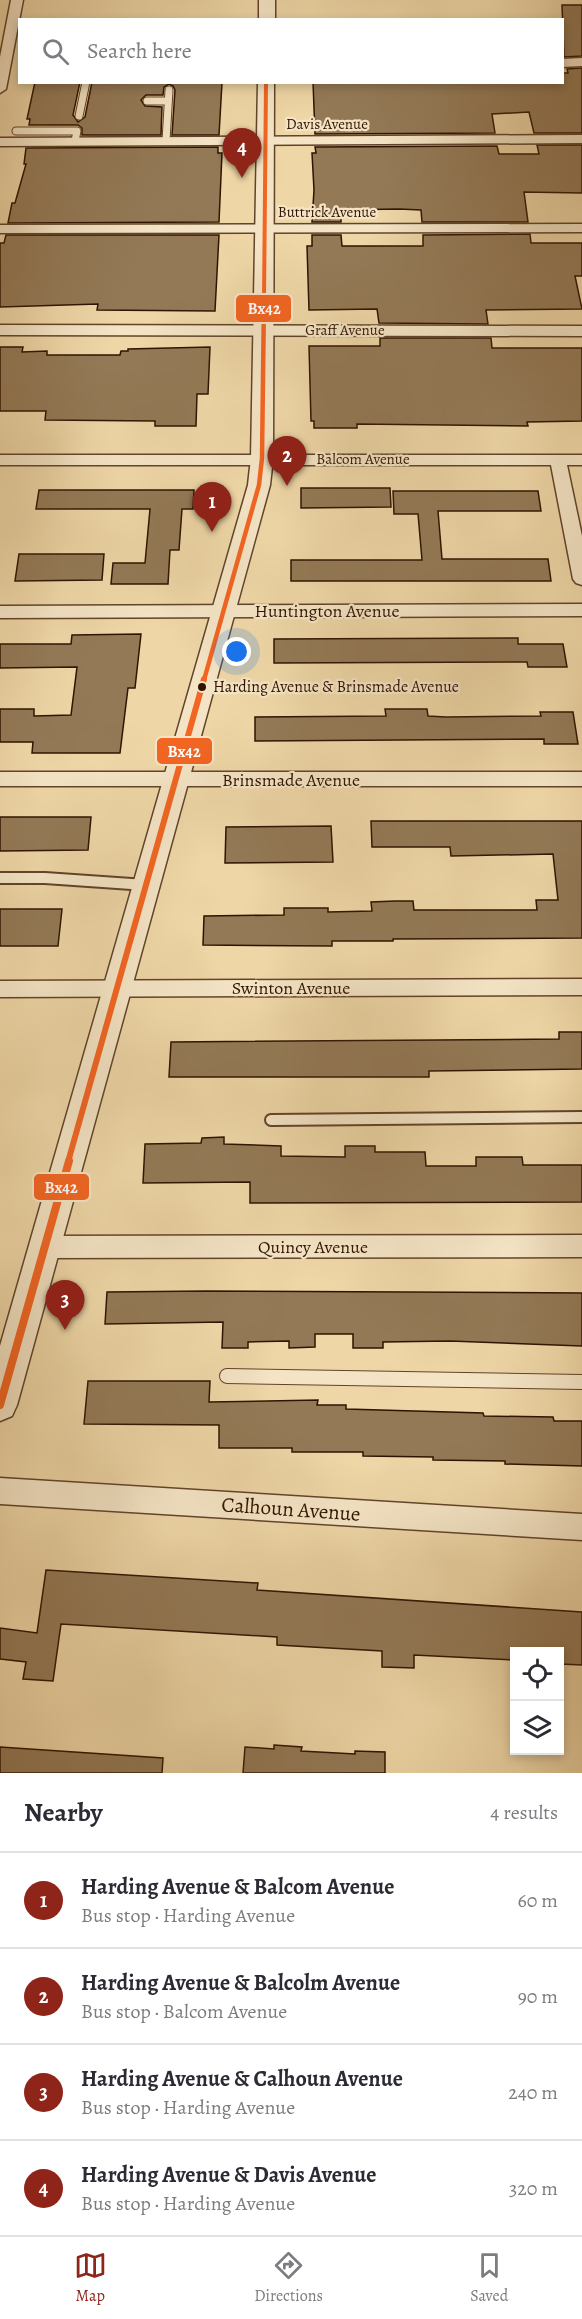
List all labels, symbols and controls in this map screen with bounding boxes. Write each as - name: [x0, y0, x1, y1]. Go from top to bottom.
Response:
- search box: [18, 18, 564, 84]
- icon: search: [39, 35, 72, 68]
- text: Search here: [87, 36, 192, 66]
- street label: Davis Avenue: [286, 114, 368, 134]
- pin: 4: [222, 128, 262, 178]
- street label: Buttrick Avenue: [278, 202, 376, 222]
- line badge: Bx42: [235, 294, 292, 323]
- text: Bx42: [247, 298, 281, 320]
- street label: Graff Avenue: [305, 320, 385, 340]
- pin: 2: [268, 436, 306, 486]
- street label: Balcom Avenue: [316, 449, 410, 469]
- pin: 1: [192, 482, 232, 532]
- street label: Huntington Avenue: [254, 599, 400, 623]
- your location: [222, 637, 251, 666]
- place label: Harding Avenue & Brinsmade Avenue: [213, 676, 459, 698]
- marker: Harding Avenue & Brinsmade Avenue: [196, 681, 208, 693]
- line badge: Bx42: [156, 737, 213, 765]
- text: Bx42: [167, 741, 201, 763]
- street label: Brinsmade Avenue: [222, 768, 360, 792]
- street label: Swinton Avenue: [232, 976, 350, 1000]
- line badge: Bx42: [33, 1173, 90, 1201]
- text: Bx42: [44, 1177, 78, 1199]
- street label: Quincy Avenue: [258, 1235, 368, 1259]
- pin: 3: [46, 1280, 84, 1330]
- street label: Calhoun Avenue: [221, 1490, 361, 1528]
- map controls: [510, 1647, 564, 1755]
- button: locate: [510, 1647, 564, 1701]
- button: layers: [510, 1701, 564, 1755]
- text: Nearby: [24, 1795, 103, 1830]
- text: 4 results: [490, 1799, 558, 1826]
- text: Harding Avenue & Balcom Avenue: [81, 1872, 394, 1902]
- text: 1: [40, 1887, 47, 1914]
- text: 60 m: [518, 1887, 558, 1914]
- text: Bus stop · Harding Avenue: [81, 1902, 295, 1929]
- text: Harding Avenue & Balcolm Avenue: [81, 1968, 400, 1998]
- text: 2: [39, 1983, 48, 2010]
- text: 90 m: [518, 1983, 558, 2010]
- text: Bus stop · Balcom Avenue: [81, 1998, 287, 2025]
- text: Harding Avenue & Calhoun Avenue: [81, 2064, 403, 2094]
- text: 3: [39, 2079, 48, 2106]
- text: 240 m: [508, 2079, 558, 2106]
- text: Bus stop · Harding Avenue: [81, 2094, 295, 2121]
- text: Harding Avenue & Davis Avenue: [81, 2160, 376, 2190]
- text: 4: [39, 2175, 48, 2202]
- text: 320 m: [509, 2175, 558, 2202]
- text: Bus stop · Harding Avenue: [81, 2190, 295, 2217]
- tab: Map: [74, 2249, 107, 2307]
- tab: Directions: [254, 2249, 323, 2307]
- tab: Saved: [470, 2249, 508, 2307]

